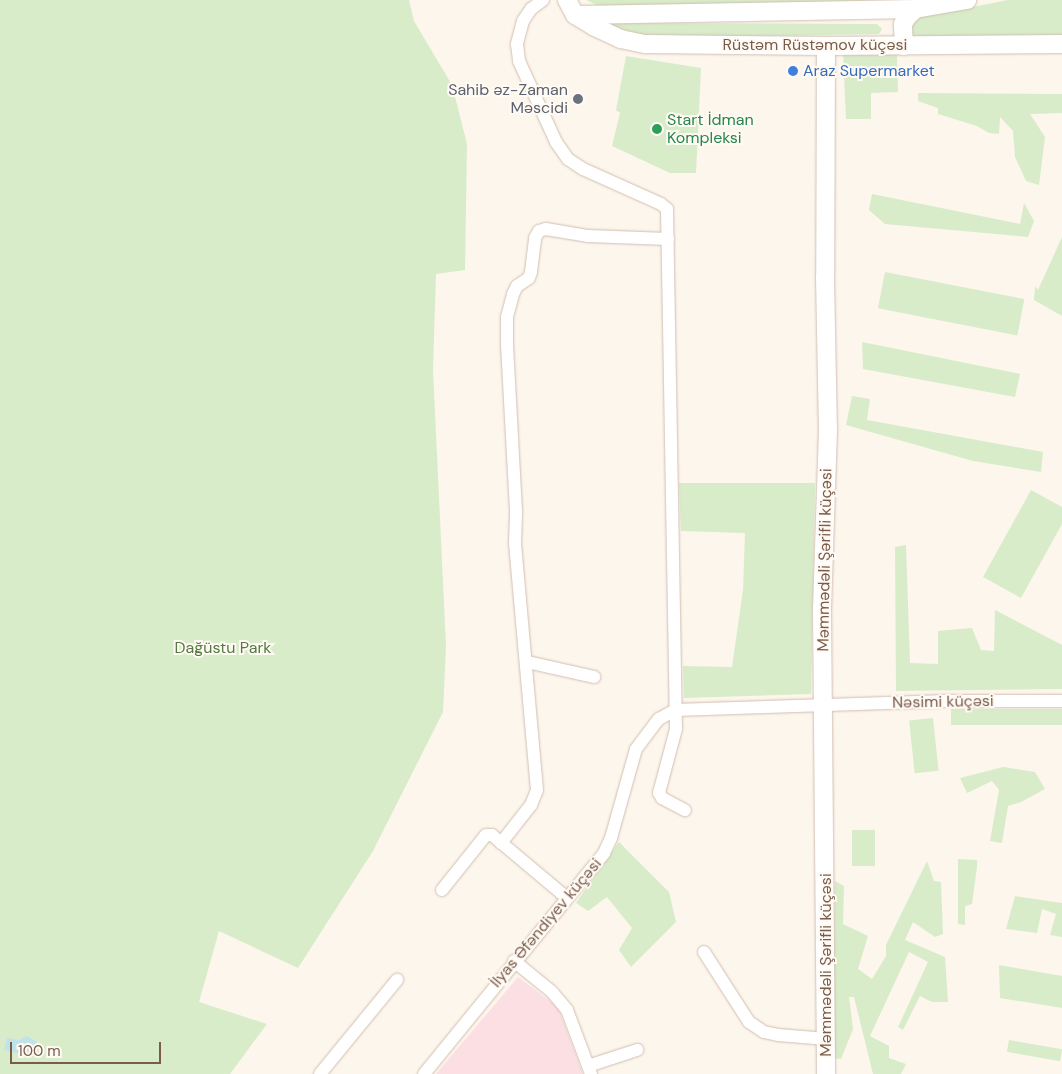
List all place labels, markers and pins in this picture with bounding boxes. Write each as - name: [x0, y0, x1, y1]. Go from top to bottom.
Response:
- place label: Araz Supermarket: [803, 61, 935, 81]
- marker: Araz Supermarket: [787, 65, 799, 77]
- place label: Sahib əz-Zaman Məscidi: [448, 80, 568, 118]
- marker: Sahib əz-Zaman Məscidi: [572, 93, 584, 105]
- place label: Start İdman Kompleksi: [667, 110, 754, 148]
- marker: Start İdman Kompleksi: [651, 123, 663, 135]

